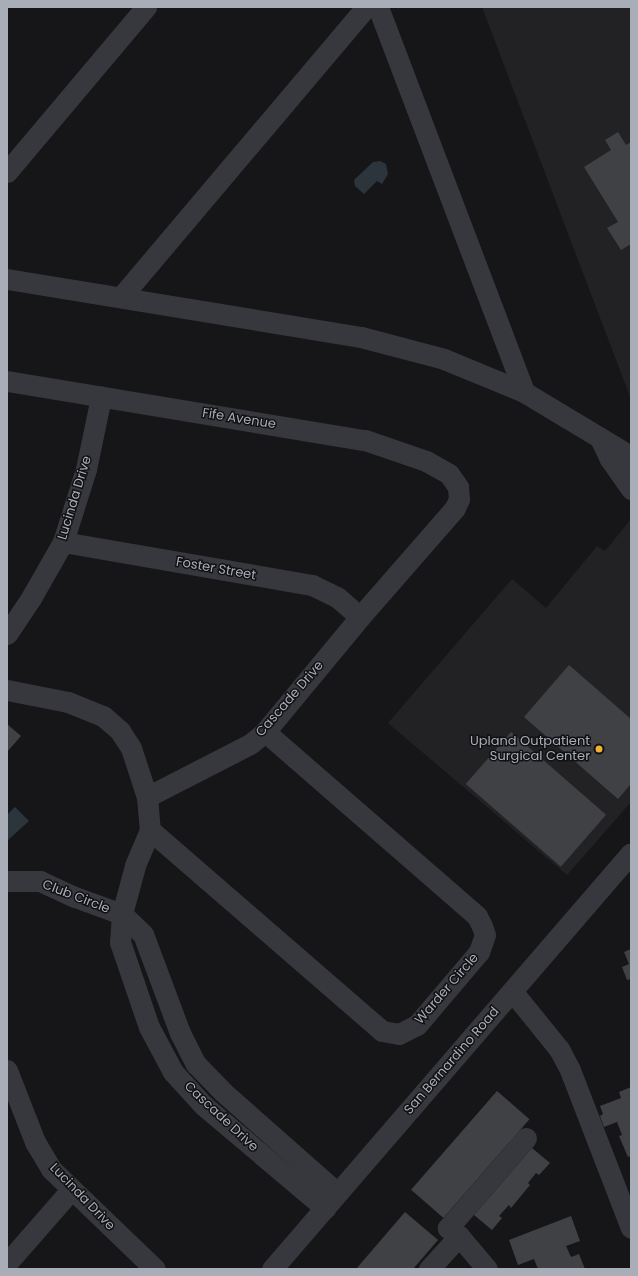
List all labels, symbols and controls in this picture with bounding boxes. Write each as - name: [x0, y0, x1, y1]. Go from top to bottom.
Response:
- street label: Fife Avenue: [201, 405, 277, 433]
- street label: Lucinda Drive: [55, 454, 95, 542]
- street label: Foster Street: [175, 554, 257, 584]
- street label: Cascade Drive: [253, 658, 327, 740]
- place label: Upland Outpatient Surgical Center: [470, 734, 590, 765]
- marker: Upland Outpatient Surgical Center: [593, 743, 605, 755]
- street label: Club Circle: [40, 877, 112, 917]
- street label: Warder Circle: [412, 950, 482, 1028]
- street label: San Bernardino Road: [401, 1004, 503, 1118]
- street label: Cascade Drive: [181, 1079, 261, 1155]
- street label: Lucinda Drive: [46, 1160, 118, 1234]

